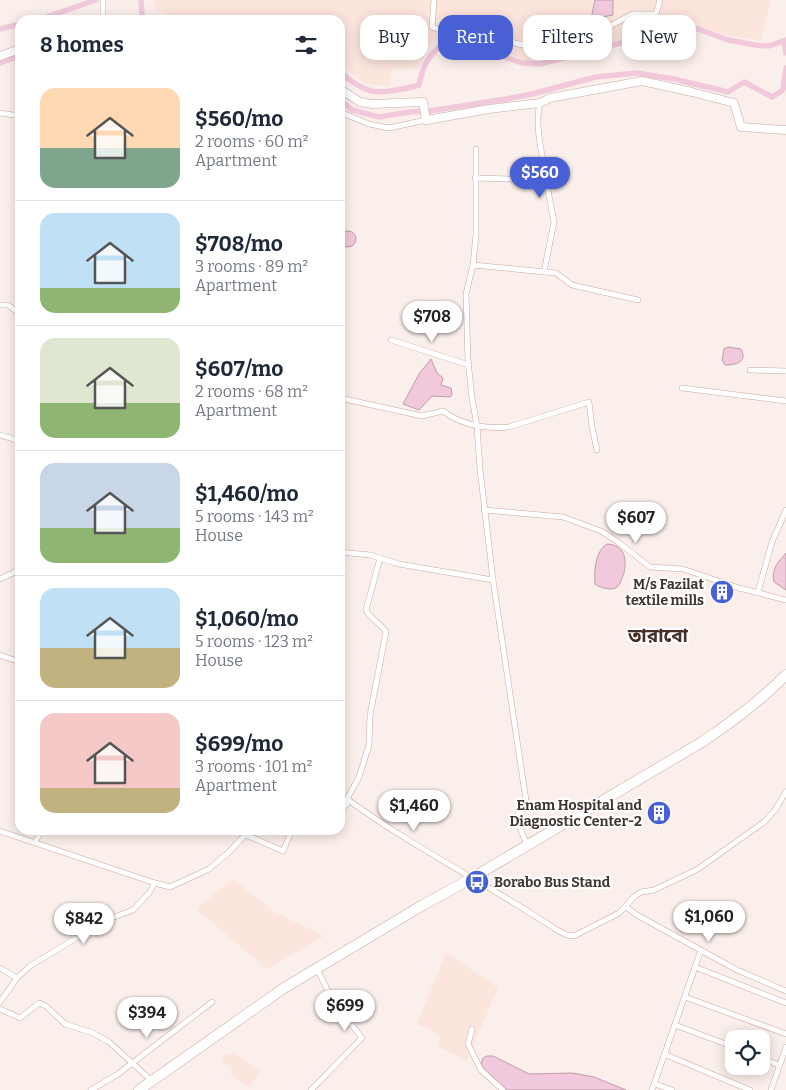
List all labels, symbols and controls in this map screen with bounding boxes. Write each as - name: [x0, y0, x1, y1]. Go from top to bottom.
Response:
- chip: Buy: [360, 15, 428, 60]
- chip: Rent: [438, 15, 513, 60]
- chip: Filters: [523, 15, 612, 60]
- chip: New: [622, 15, 696, 60]
- icon: filters: [292, 31, 320, 59]
- text: 8 homes: [40, 32, 124, 58]
- text: $560/mo: [195, 106, 283, 132]
- icon: home: [80, 108, 140, 168]
- text: 2 rooms · 60 m²: [195, 132, 308, 151]
- text: Apartment: [195, 151, 277, 170]
- pin: $560: [510, 156, 570, 199]
- text: $560: [521, 163, 559, 182]
- text: $708/mo: [195, 231, 283, 257]
- icon: home: [80, 233, 140, 293]
- text: 3 rooms · 89 m²: [195, 257, 308, 276]
- text: Apartment: [195, 276, 277, 295]
- pin: $708: [402, 300, 462, 343]
- text: $708: [413, 307, 451, 326]
- text: $607/mo: [195, 356, 283, 382]
- icon: home: [80, 358, 140, 418]
- text: 2 rooms · 68 m²: [195, 382, 308, 401]
- text: Apartment: [195, 401, 277, 420]
- text: $1,460/mo: [195, 481, 299, 507]
- icon: home: [80, 483, 140, 543]
- pin: $607: [606, 502, 666, 544]
- text: 5 rooms · 143 m²: [195, 507, 314, 526]
- text: $607: [617, 508, 655, 527]
- text: House: [195, 526, 243, 545]
- place label: M/s Fazilat textile mills: [626, 576, 704, 609]
- building icon: M/s Fazilat textile mills: [709, 579, 735, 605]
- text: $1,060/mo: [195, 606, 299, 632]
- icon: home: [80, 608, 140, 668]
- district label: তারাবো: [627, 624, 689, 647]
- text: 5 rooms · 123 m²: [195, 632, 313, 651]
- text: House: [195, 651, 243, 670]
- text: $699/mo: [195, 731, 283, 757]
- icon: home: [80, 733, 140, 793]
- text: 3 rooms · 101 m²: [195, 757, 312, 776]
- text: Apartment: [195, 776, 277, 795]
- pin: $1,460: [373, 790, 455, 832]
- text: $1,460: [389, 796, 439, 815]
- place label: Enam Hospital and Diagnostic Center-2: [510, 797, 643, 830]
- building icon: Enam Hospital and Diagnostic Center-2: [646, 800, 672, 826]
- bus stop icon: Borabo Bus Stand: [464, 869, 490, 895]
- place label: Borabo Bus Stand: [494, 874, 611, 891]
- pin: $1,060: [668, 900, 750, 943]
- pin: $842: [54, 902, 114, 945]
- text: $1,060: [684, 907, 734, 926]
- text: $842: [65, 909, 103, 928]
- pin: $699: [315, 990, 375, 1032]
- pin: $394: [117, 996, 177, 1039]
- text: $699: [326, 996, 364, 1015]
- text: $394: [128, 1003, 166, 1022]
- map controls: [725, 1030, 770, 1075]
- button: locate: [725, 1030, 770, 1075]

